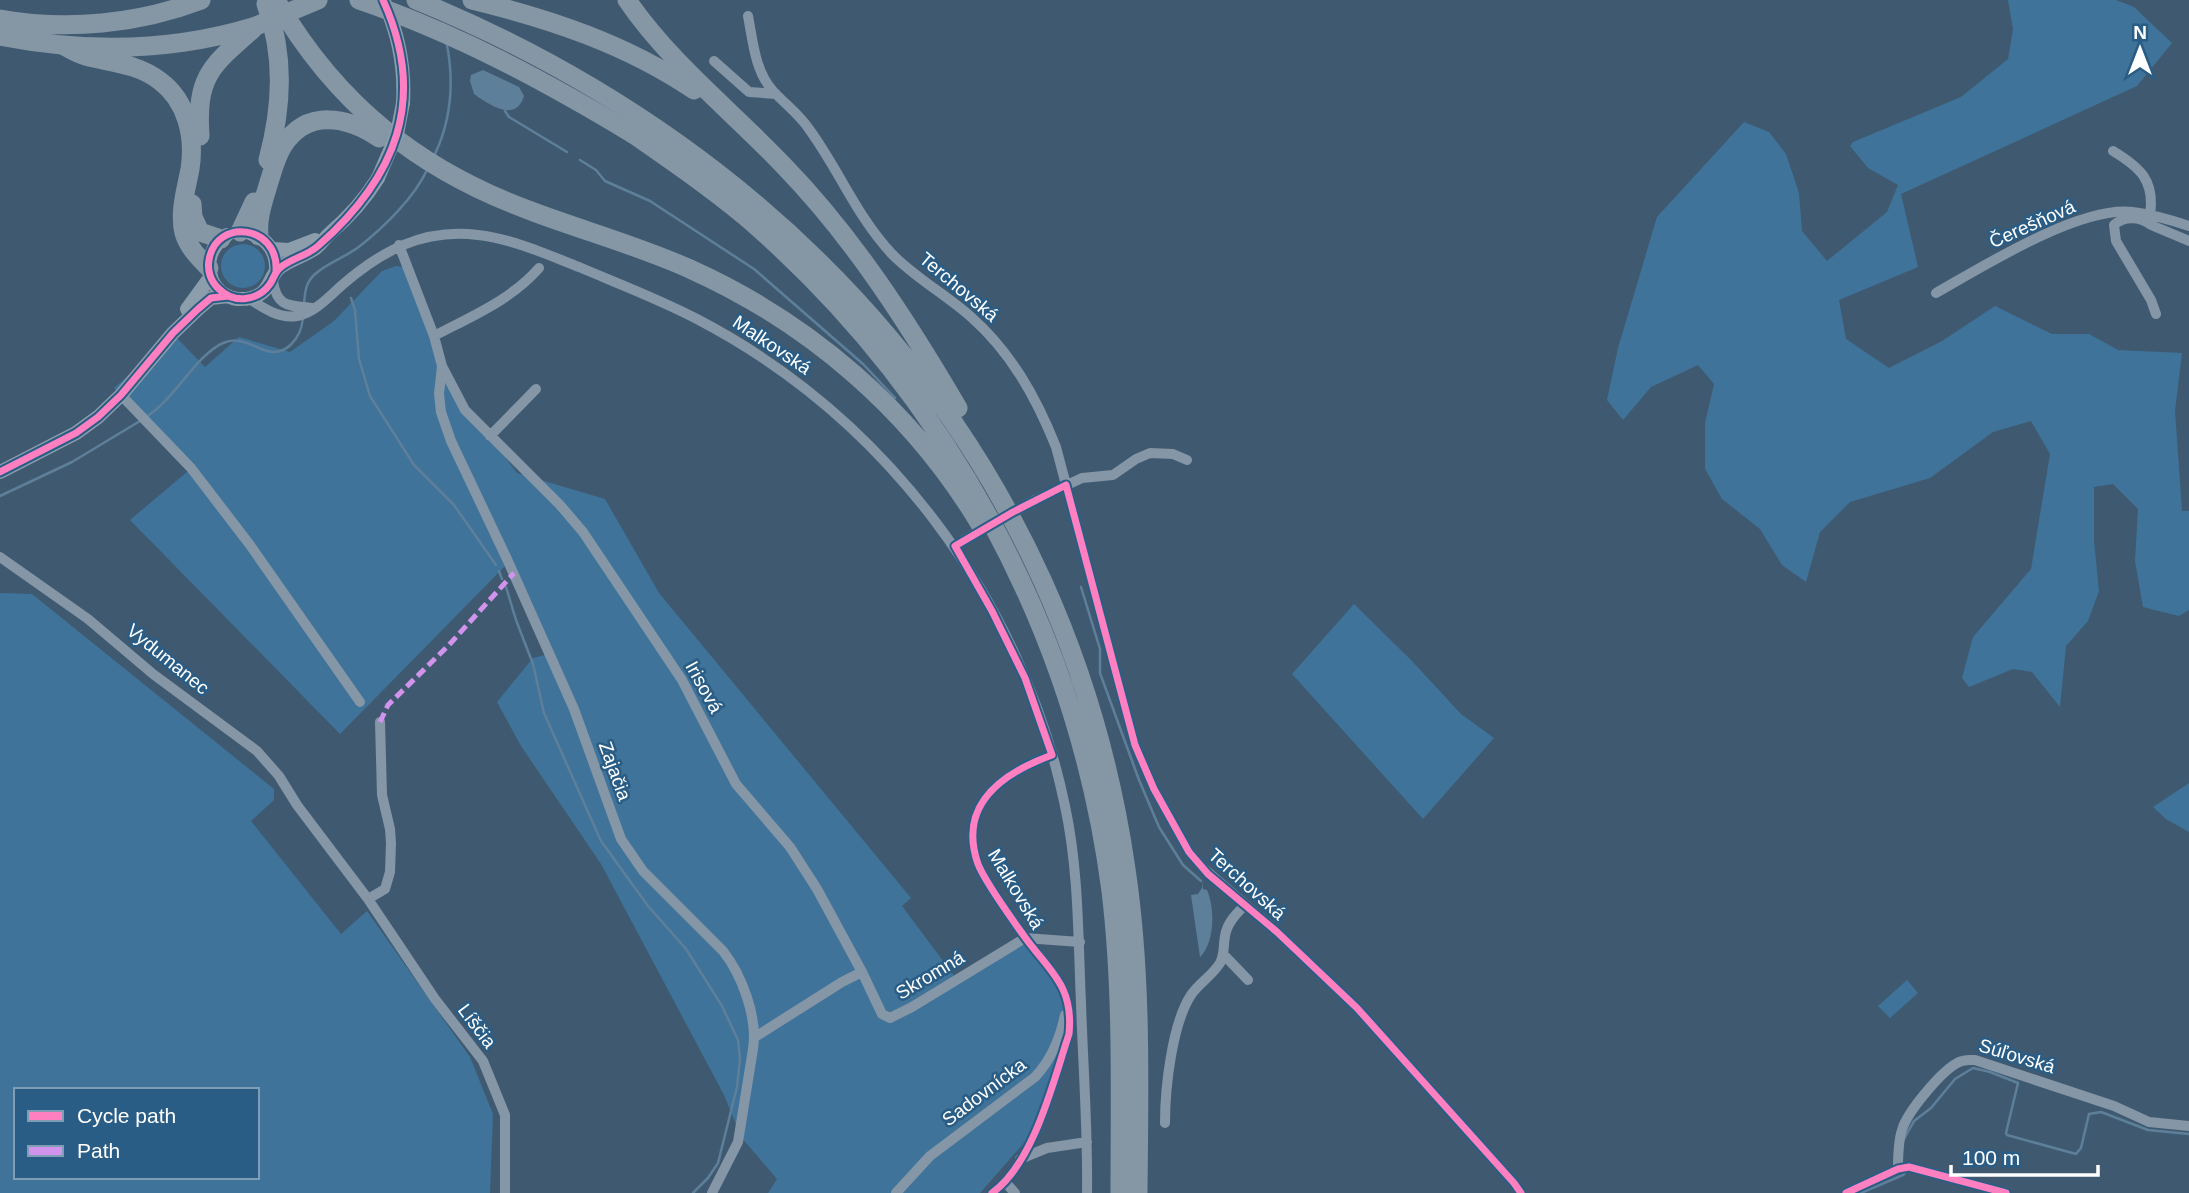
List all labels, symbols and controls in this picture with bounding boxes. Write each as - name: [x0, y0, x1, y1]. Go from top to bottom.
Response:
- north arrow: [2105, 14, 2175, 84]
- text: N: [2133, 22, 2147, 43]
- street label: Čerešňová: [1986, 196, 2079, 252]
- street label: Terchovská: [915, 248, 1003, 326]
- street label: Malkovská: [729, 311, 815, 379]
- street label: Vydumanec: [123, 619, 213, 699]
- street label: Irisová: [681, 657, 727, 717]
- street label: Zajačia: [595, 739, 635, 804]
- street label: Terchovská: [1204, 844, 1290, 924]
- street label: Malkovská: [984, 845, 1048, 933]
- street label: Skromná: [892, 946, 968, 1004]
- street label: Líščia: [454, 1000, 501, 1052]
- street label: Súľovská: [1976, 1034, 2058, 1078]
- street label: Sadovnícka: [938, 1053, 1030, 1130]
- legend: [14, 1088, 259, 1179]
- text: Cycle path: [77, 1104, 176, 1127]
- scale bar: [1951, 1134, 2098, 1178]
- text: Path: [77, 1139, 120, 1162]
- text: 100 m: [1962, 1146, 2020, 1169]

